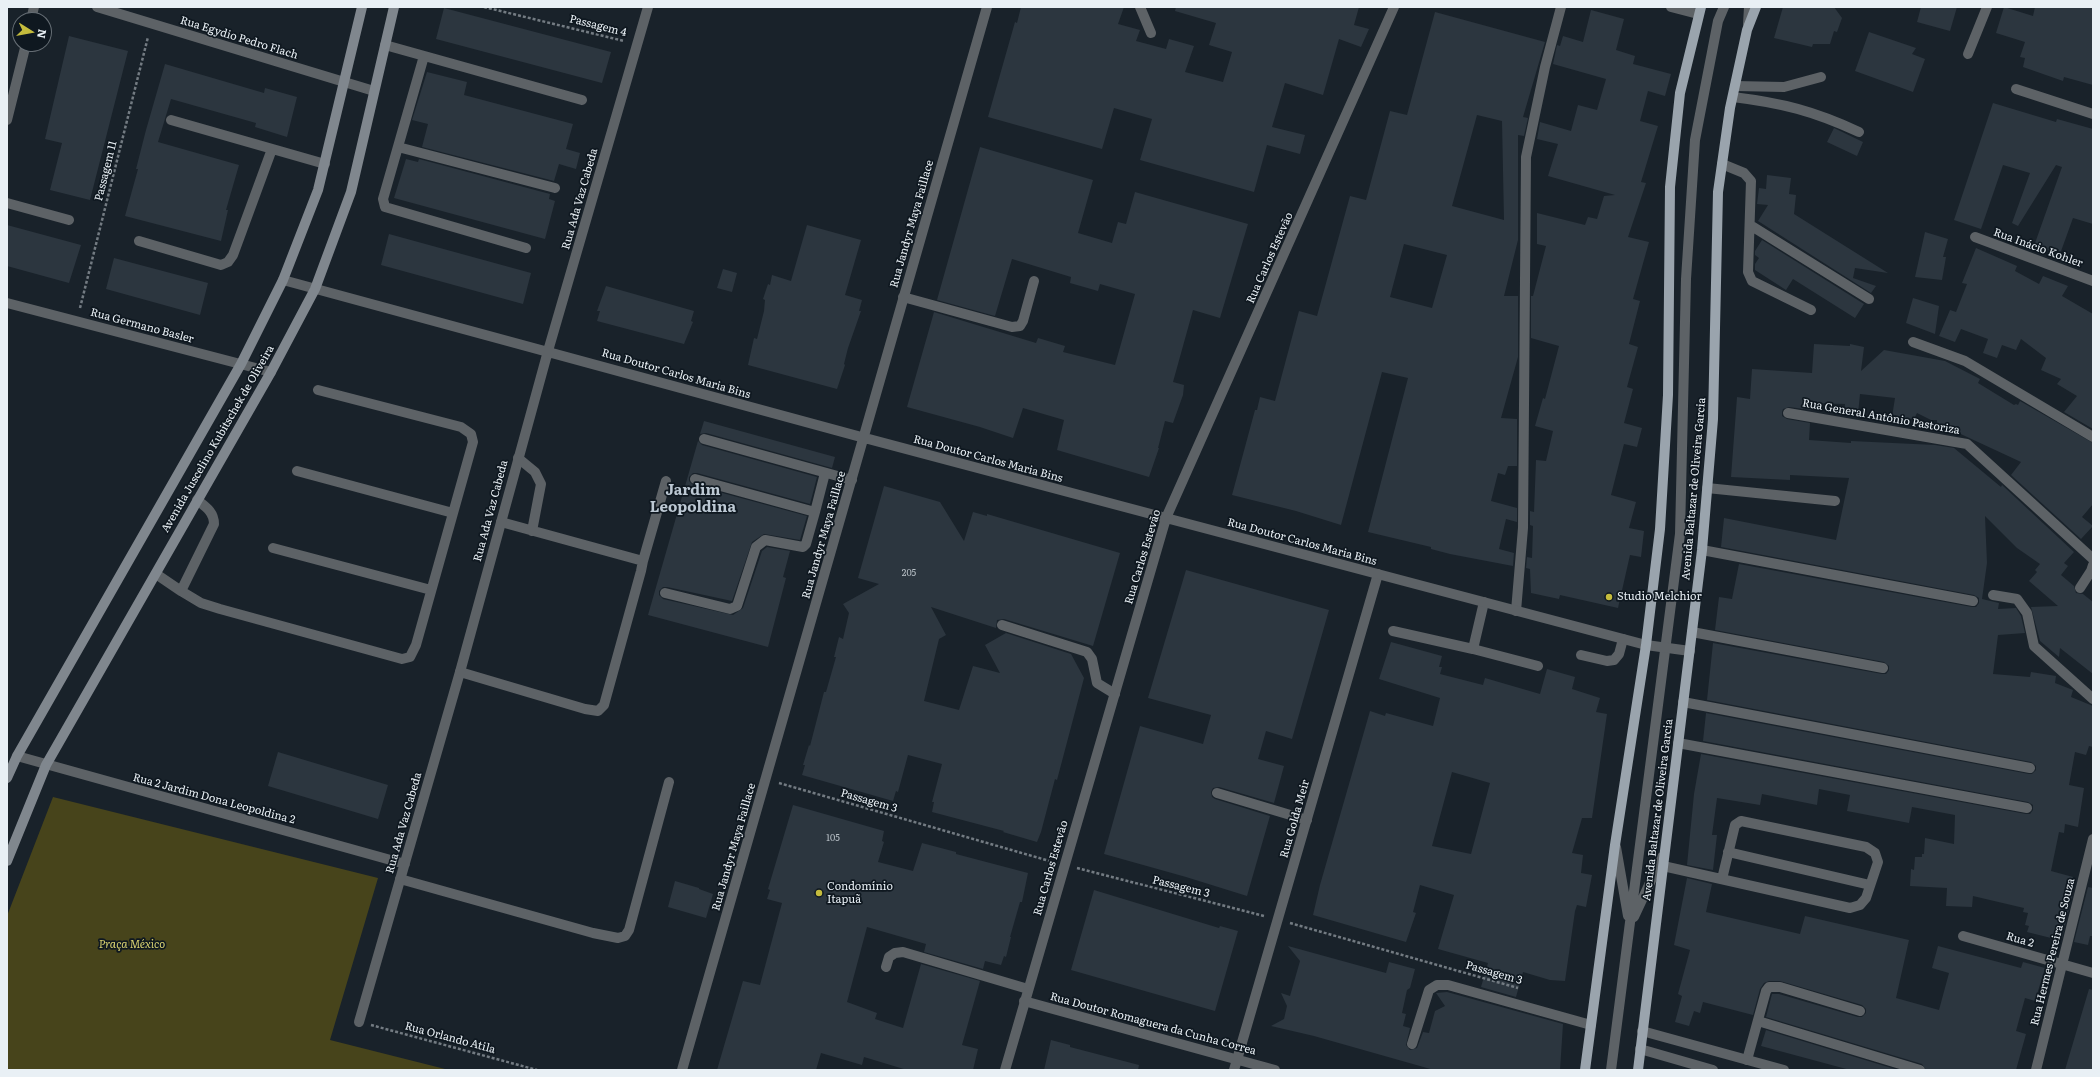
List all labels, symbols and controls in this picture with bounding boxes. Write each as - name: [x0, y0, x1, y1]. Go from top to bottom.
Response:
- north arrow: [12, 12, 52, 52]
- street label: Passagem 4: [568, 12, 628, 40]
- street label: Rua Egydio Pedro Flach: [179, 14, 299, 62]
- text: N: [34, 28, 52, 40]
- street label: Passagem 11: [92, 139, 120, 203]
- street label: Rua Ada Vaz Cabeda: [559, 147, 601, 251]
- street label: Rua Jandyr Maya Faillace: [887, 159, 937, 289]
- street label: Rua Carlos Estevão: [1244, 210, 1296, 306]
- street label: Rua Inácio Kohler: [1992, 226, 2084, 270]
- street label: Rua Germano Basler: [89, 306, 195, 346]
- street label: Avenida Juscelino Kubitschek de Oliveira: [159, 343, 277, 535]
- street label: Rua Doutor Carlos Maria Bins: [600, 346, 752, 402]
- street label: Avenida Baltazar de Oliveira Garcia: [1679, 397, 1709, 581]
- street label: Rua General Antônio Pastoriza: [1801, 397, 1961, 437]
- street label: Rua Doutor Carlos Maria Bins: [912, 433, 1064, 485]
- street label: Rua Ada Vaz Cabeda: [471, 459, 511, 563]
- street label: Rua Jandyr Maya Faillace: [799, 470, 849, 600]
- district label: Jardim Leopoldina: [650, 482, 736, 517]
- street label: Rua Carlos Estevão: [1122, 508, 1164, 606]
- street label: Rua Doutor Carlos Maria Bins: [1226, 516, 1378, 568]
- house number: 205: [902, 568, 916, 578]
- place label: Studio Melchior: [1617, 590, 1702, 604]
- marker: Studio Melchior: [1604, 592, 1614, 602]
- street label: Avenida Baltazar de Oliveira Garcia: [1640, 718, 1676, 902]
- street label: Rua 2 Jardim Dona Leopoldina 2: [131, 771, 297, 827]
- street label: Rua Ada Vaz Cabeda: [383, 771, 425, 875]
- street label: Rua Golda Meir: [1277, 778, 1313, 860]
- street label: Rua Jandyr Maya Faillace: [709, 782, 759, 912]
- street label: Passagem 3: [839, 787, 899, 815]
- street label: Rua Carlos Estevão: [1031, 819, 1071, 917]
- house number: 105: [826, 833, 840, 843]
- street label: Passagem 3: [1151, 874, 1211, 900]
- street label: Rua Hermes Pereira de Souza: [2028, 877, 2078, 1027]
- place label: Condomínio Itapuã: [827, 880, 893, 906]
- marker: Condomínio Itapuã: [814, 888, 824, 898]
- street label: Rua 2: [2005, 930, 2035, 950]
- park label: Praça México: [99, 938, 165, 952]
- street label: Passagem 3: [1464, 959, 1524, 987]
- street label: Rua Doutor Romaguera da Cunha Correa: [1049, 990, 1257, 1058]
- street label: Rua Orlando Atila: [403, 1020, 497, 1056]

